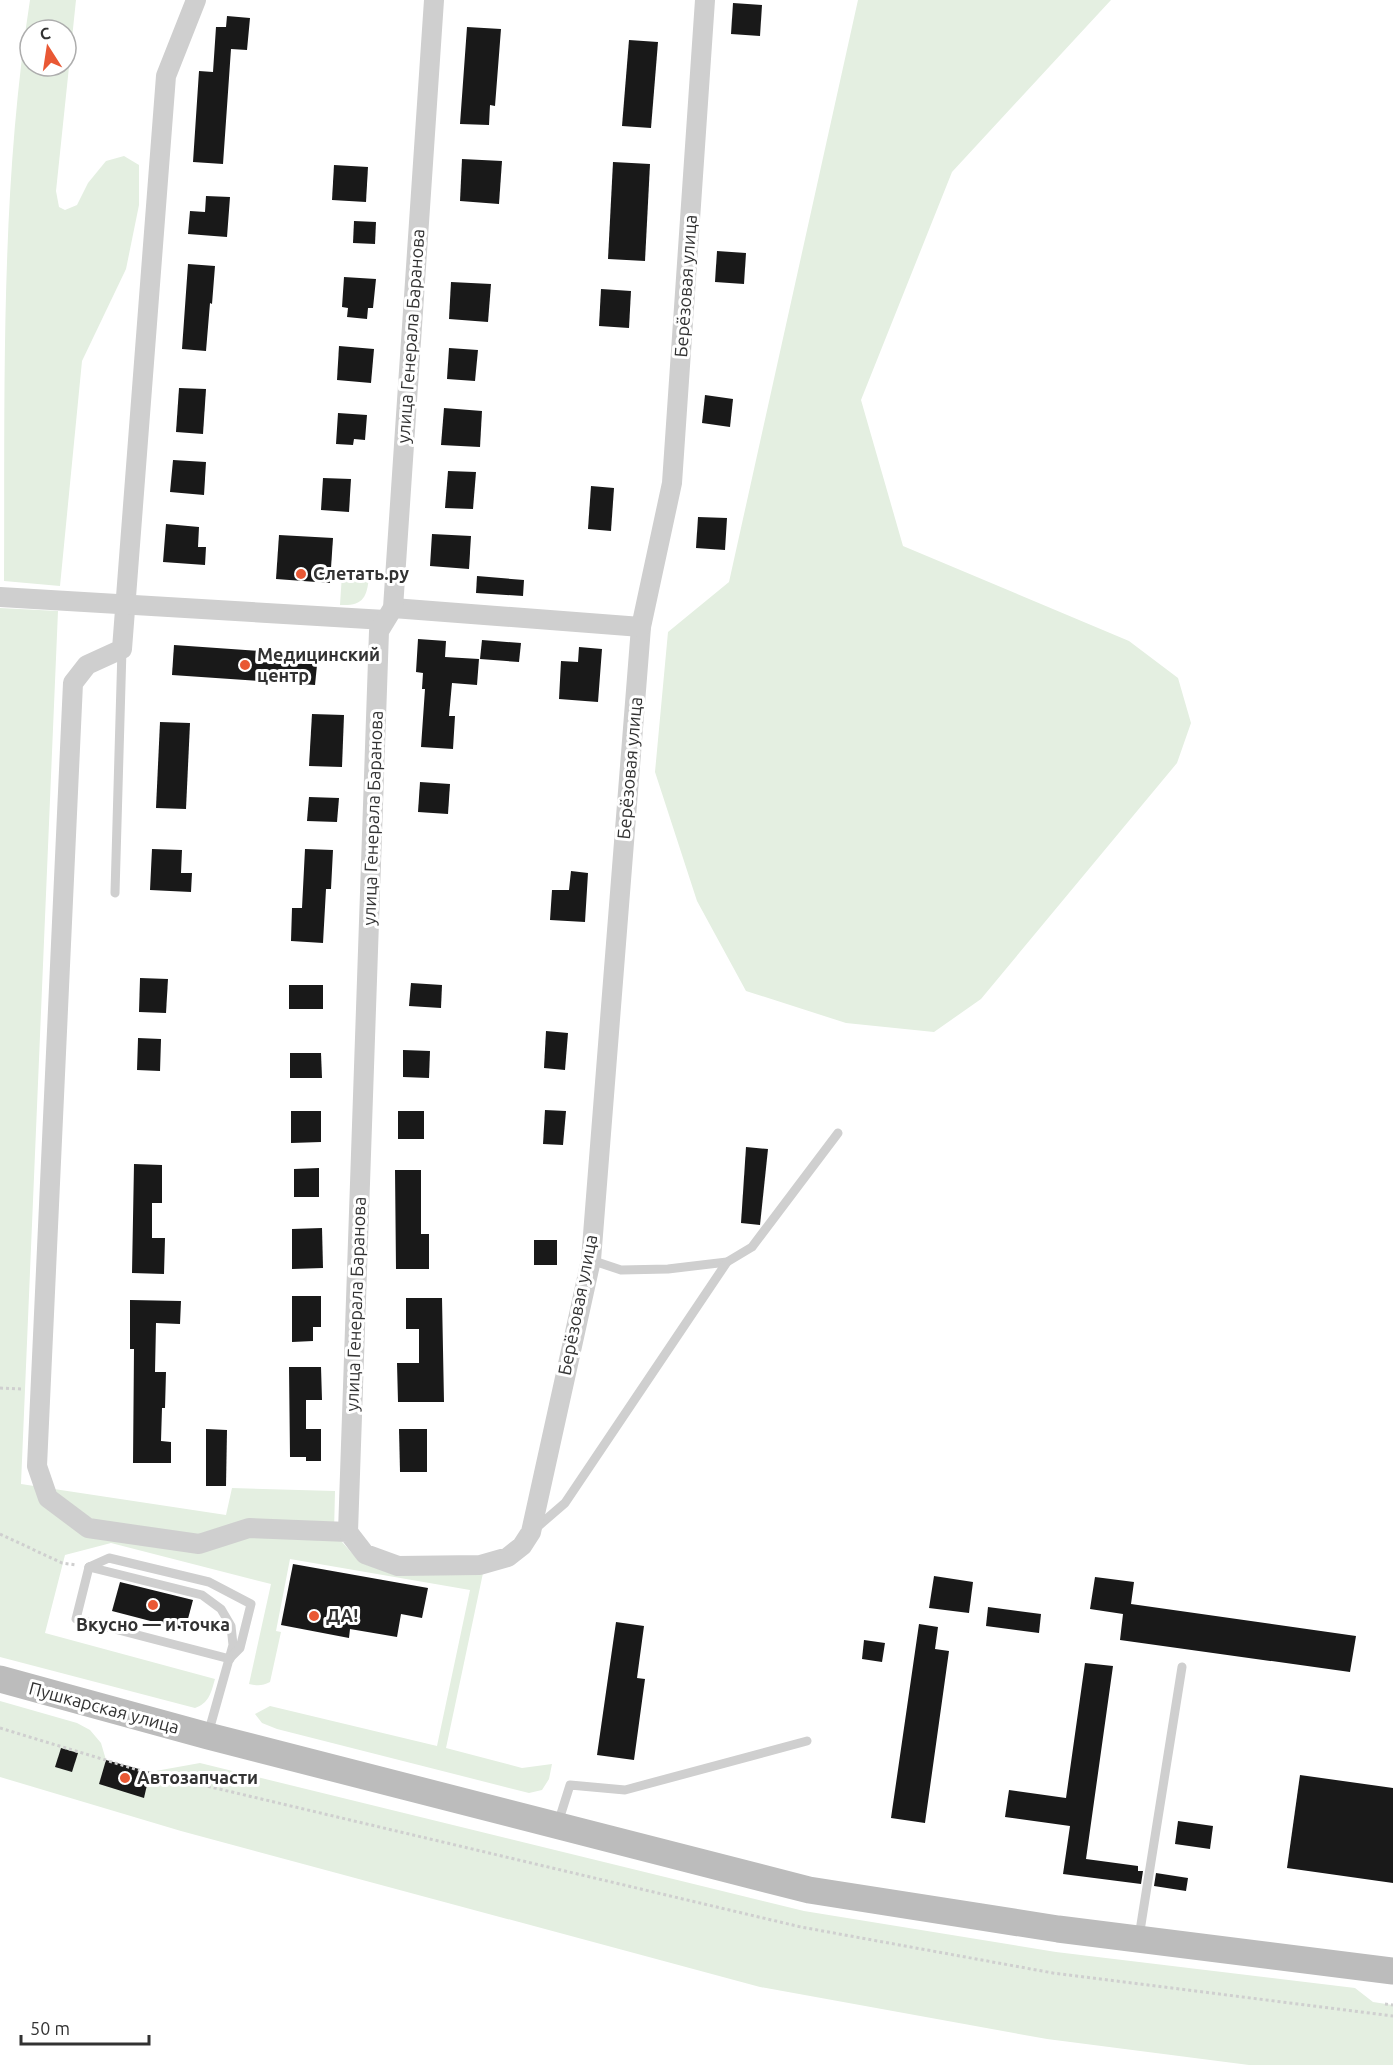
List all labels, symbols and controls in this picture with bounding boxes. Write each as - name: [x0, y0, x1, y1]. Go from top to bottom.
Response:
- north arrow: [18, 18, 78, 78]
- text: С: [38, 23, 52, 43]
- street label: Берёзовая улица: [670, 214, 700, 358]
- street label: улица Генерала Баранова: [393, 228, 427, 444]
- place label: Слетать.ру: [313, 563, 409, 583]
- marker: Слетать.ру: [294, 567, 308, 581]
- place label: Медицинский центр: [257, 644, 380, 685]
- marker: Медицинский центр: [238, 658, 252, 672]
- street label: Берёзовая улица: [613, 696, 645, 840]
- street label: улица Генерала Баранова: [358, 710, 386, 926]
- street label: улица Генерала Баранова: [341, 1196, 369, 1412]
- street label: Берёзовая улица: [554, 1233, 600, 1377]
- marker: Вкусно — и точка: [146, 1598, 160, 1612]
- place label: ДА!: [326, 1605, 358, 1625]
- marker: ДА!: [307, 1609, 321, 1623]
- place label: Вкусно — и точка: [76, 1614, 230, 1634]
- street label: Пушкарская улица: [27, 1677, 182, 1737]
- place label: Автозапчасти: [137, 1767, 258, 1787]
- marker: Автозапчасти: [118, 1771, 132, 1785]
- scale bar: [21, 2008, 148, 2046]
- text: 50 m: [30, 2018, 70, 2038]

